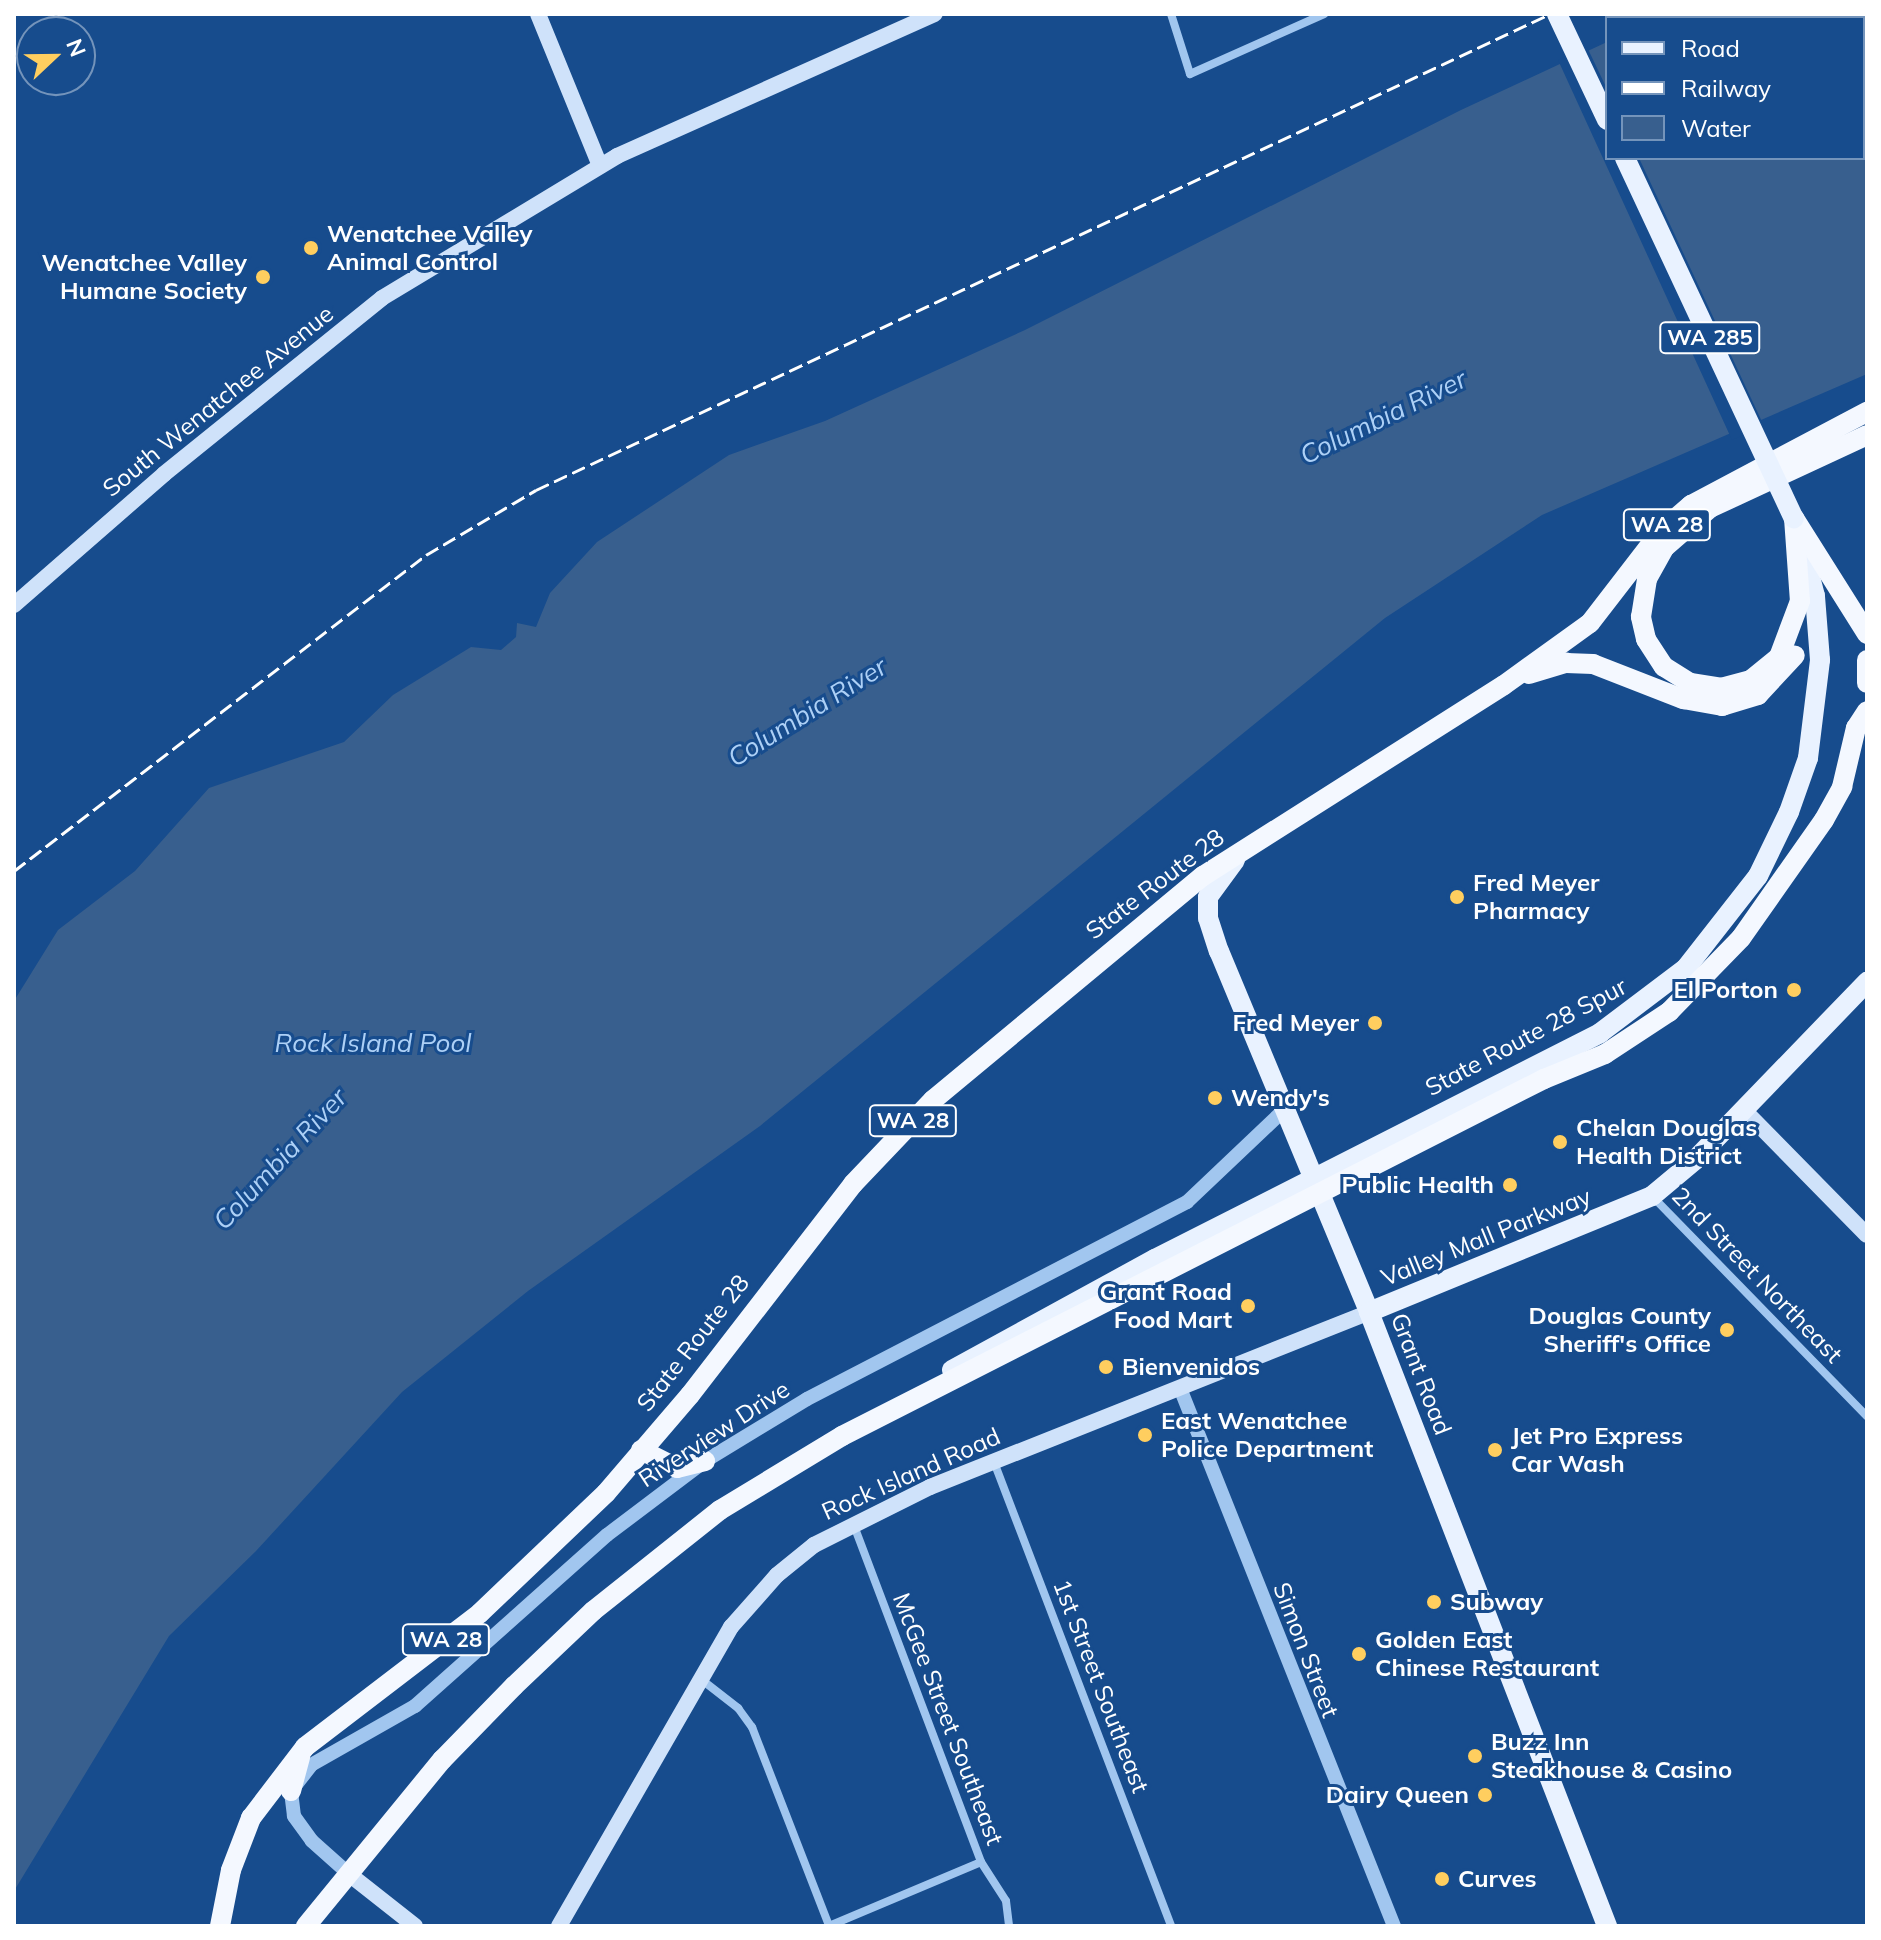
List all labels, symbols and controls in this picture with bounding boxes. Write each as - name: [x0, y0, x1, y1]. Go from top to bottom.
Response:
- north arrow: [16, 16, 96, 96]
- legend: [1605, 16, 1865, 160]
- text: Road: [1681, 33, 1740, 63]
- text: N: [60, 35, 92, 61]
- text: Railway: [1681, 73, 1771, 103]
- text: Water: [1681, 113, 1751, 143]
- place label: Wenatchee Valley Animal Control: [327, 220, 533, 276]
- marker: Wenatchee Valley Animal Control: [302, 239, 320, 257]
- place label: Wenatchee Valley Humane Society: [41, 249, 247, 305]
- marker: Wenatchee Valley Humane Society: [254, 268, 272, 286]
- street label: South Wenatchee Avenue: [97, 299, 339, 503]
- road number: WA 285: [1658, 320, 1762, 356]
- water label: Columbia River: [1295, 363, 1471, 471]
- road number: WA 28: [1621, 507, 1713, 543]
- water label: Columbia River: [722, 651, 892, 773]
- street label: State Route 28: [1080, 823, 1230, 945]
- place label: Fred Meyer Pharmacy: [1473, 869, 1600, 925]
- marker: Fred Meyer Pharmacy: [1448, 888, 1466, 906]
- street label: State Route 28 Spur: [1420, 972, 1632, 1102]
- place label: El Porton: [1674, 976, 1778, 1004]
- marker: El Porton: [1785, 981, 1803, 999]
- place label: Fred Meyer: [1232, 1009, 1359, 1037]
- marker: Fred Meyer: [1366, 1014, 1384, 1032]
- water label: Rock Island Pool: [275, 1027, 471, 1059]
- water label: Columbia River: [207, 1082, 353, 1236]
- place label: Wendy's: [1231, 1084, 1330, 1112]
- marker: Wendy's: [1206, 1089, 1224, 1107]
- road number: WA 28: [867, 1103, 959, 1139]
- place label: Chelan Douglas Health District: [1576, 1114, 1757, 1170]
- marker: Chelan Douglas Health District: [1551, 1133, 1569, 1151]
- place label: Public Health: [1341, 1171, 1494, 1199]
- marker: Public Health: [1501, 1176, 1519, 1194]
- street label: 2nd Street Northeast: [1666, 1181, 1848, 1369]
- street label: Valley Mall Parkway: [1377, 1182, 1595, 1292]
- street label: State Route 28: [631, 1269, 755, 1417]
- place label: Grant Road Food Mart: [1099, 1278, 1232, 1334]
- marker: Grant Road Food Mart: [1239, 1297, 1257, 1315]
- place label: Douglas County Sheriff's Office: [1529, 1302, 1711, 1358]
- street label: Grant Road: [1385, 1309, 1457, 1439]
- marker: Douglas County Sheriff's Office: [1718, 1321, 1736, 1339]
- place label: Bienvenidos: [1122, 1353, 1260, 1381]
- marker: Bienvenidos: [1097, 1358, 1115, 1376]
- street label: Riverview Drive: [633, 1375, 795, 1493]
- place label: East Wenatchee Police Department: [1161, 1407, 1373, 1463]
- street label: Rock Island Road: [817, 1422, 1005, 1526]
- place label: Jet Pro Express Car Wash: [1511, 1422, 1683, 1478]
- marker: East Wenatchee Police Department: [1136, 1426, 1154, 1444]
- marker: Jet Pro Express Car Wash: [1486, 1441, 1504, 1459]
- street label: 1st Street Southeast: [1047, 1575, 1155, 1797]
- street label: Simon Street: [1267, 1578, 1345, 1722]
- place label: Subway: [1450, 1588, 1543, 1616]
- street label: McGee Street Southeast: [887, 1589, 1009, 1849]
- marker: Subway: [1425, 1593, 1443, 1611]
- road number: WA 28: [400, 1622, 492, 1658]
- place label: Golden East Chinese Restaurant: [1375, 1626, 1599, 1682]
- marker: Golden East Chinese Restaurant: [1350, 1645, 1368, 1663]
- place label: Buzz Inn Steakhouse & Casino: [1491, 1728, 1732, 1784]
- marker: Buzz Inn Steakhouse & Casino: [1466, 1747, 1484, 1765]
- place label: Dairy Queen: [1326, 1781, 1469, 1809]
- marker: Dairy Queen: [1476, 1786, 1494, 1804]
- place label: Curves: [1458, 1865, 1537, 1893]
- marker: Curves: [1433, 1870, 1451, 1888]

